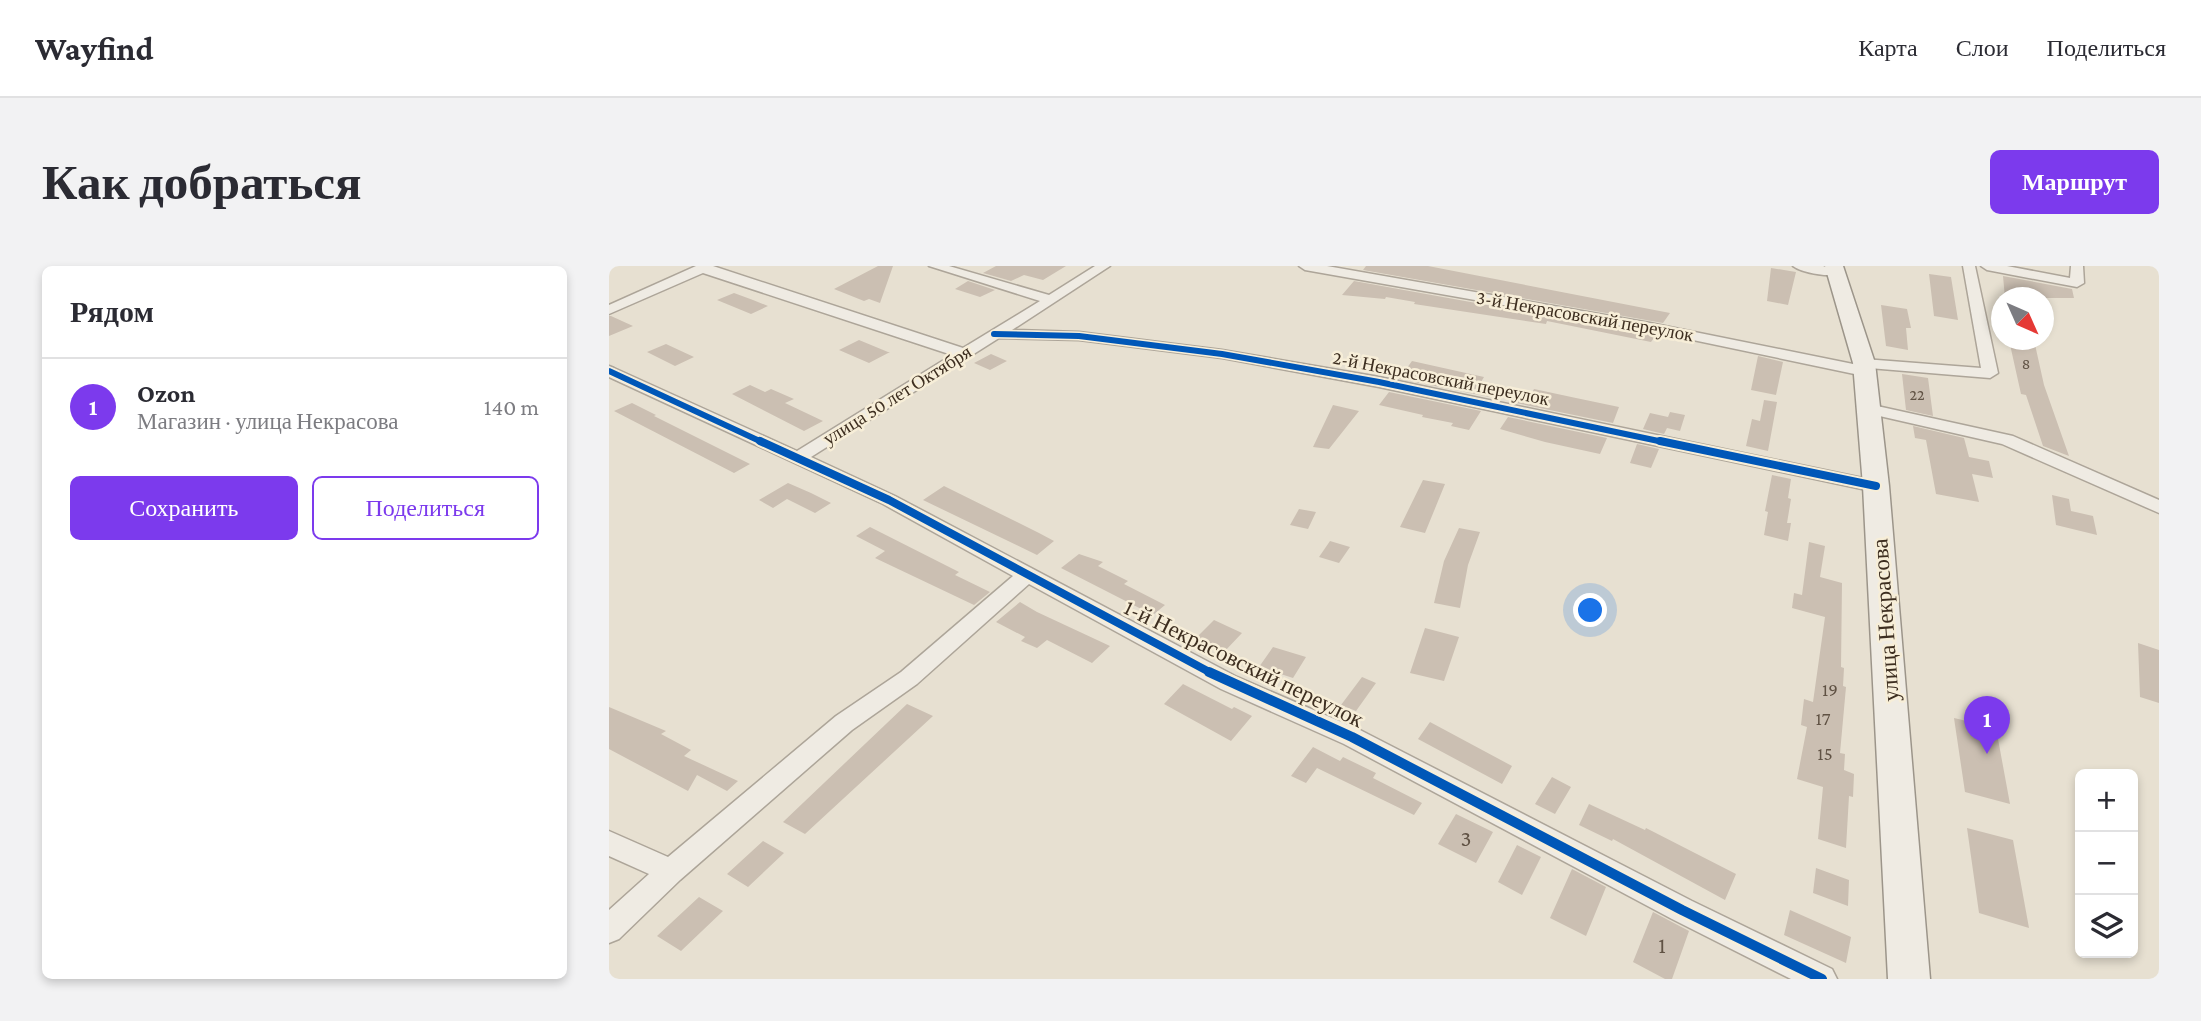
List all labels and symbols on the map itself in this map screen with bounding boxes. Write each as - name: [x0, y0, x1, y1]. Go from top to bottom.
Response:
- street label: 3-й Некрасовский переулок: [1475, 287, 1696, 346]
- north arrow: [1991, 287, 2054, 350]
- street label: улица 50 лет Октября: [819, 341, 975, 449]
- street label: 2-й Некрасовский переулок: [1331, 347, 1552, 409]
- house number: 8: [2022, 355, 2030, 372]
- house number: 22: [1909, 386, 1925, 403]
- street label: улица Некрасова: [1866, 538, 1904, 702]
- your location: [1573, 593, 1607, 627]
- street label: 1-й Некрасовский переулок: [1120, 594, 1369, 733]
- house number: 19: [1822, 679, 1838, 700]
- pin: 1: [1964, 696, 2010, 754]
- house number: 17: [1815, 708, 1831, 729]
- house number: 15: [1817, 743, 1833, 764]
- house number: 3: [1461, 825, 1471, 851]
- house number: 1: [1658, 932, 1666, 958]

